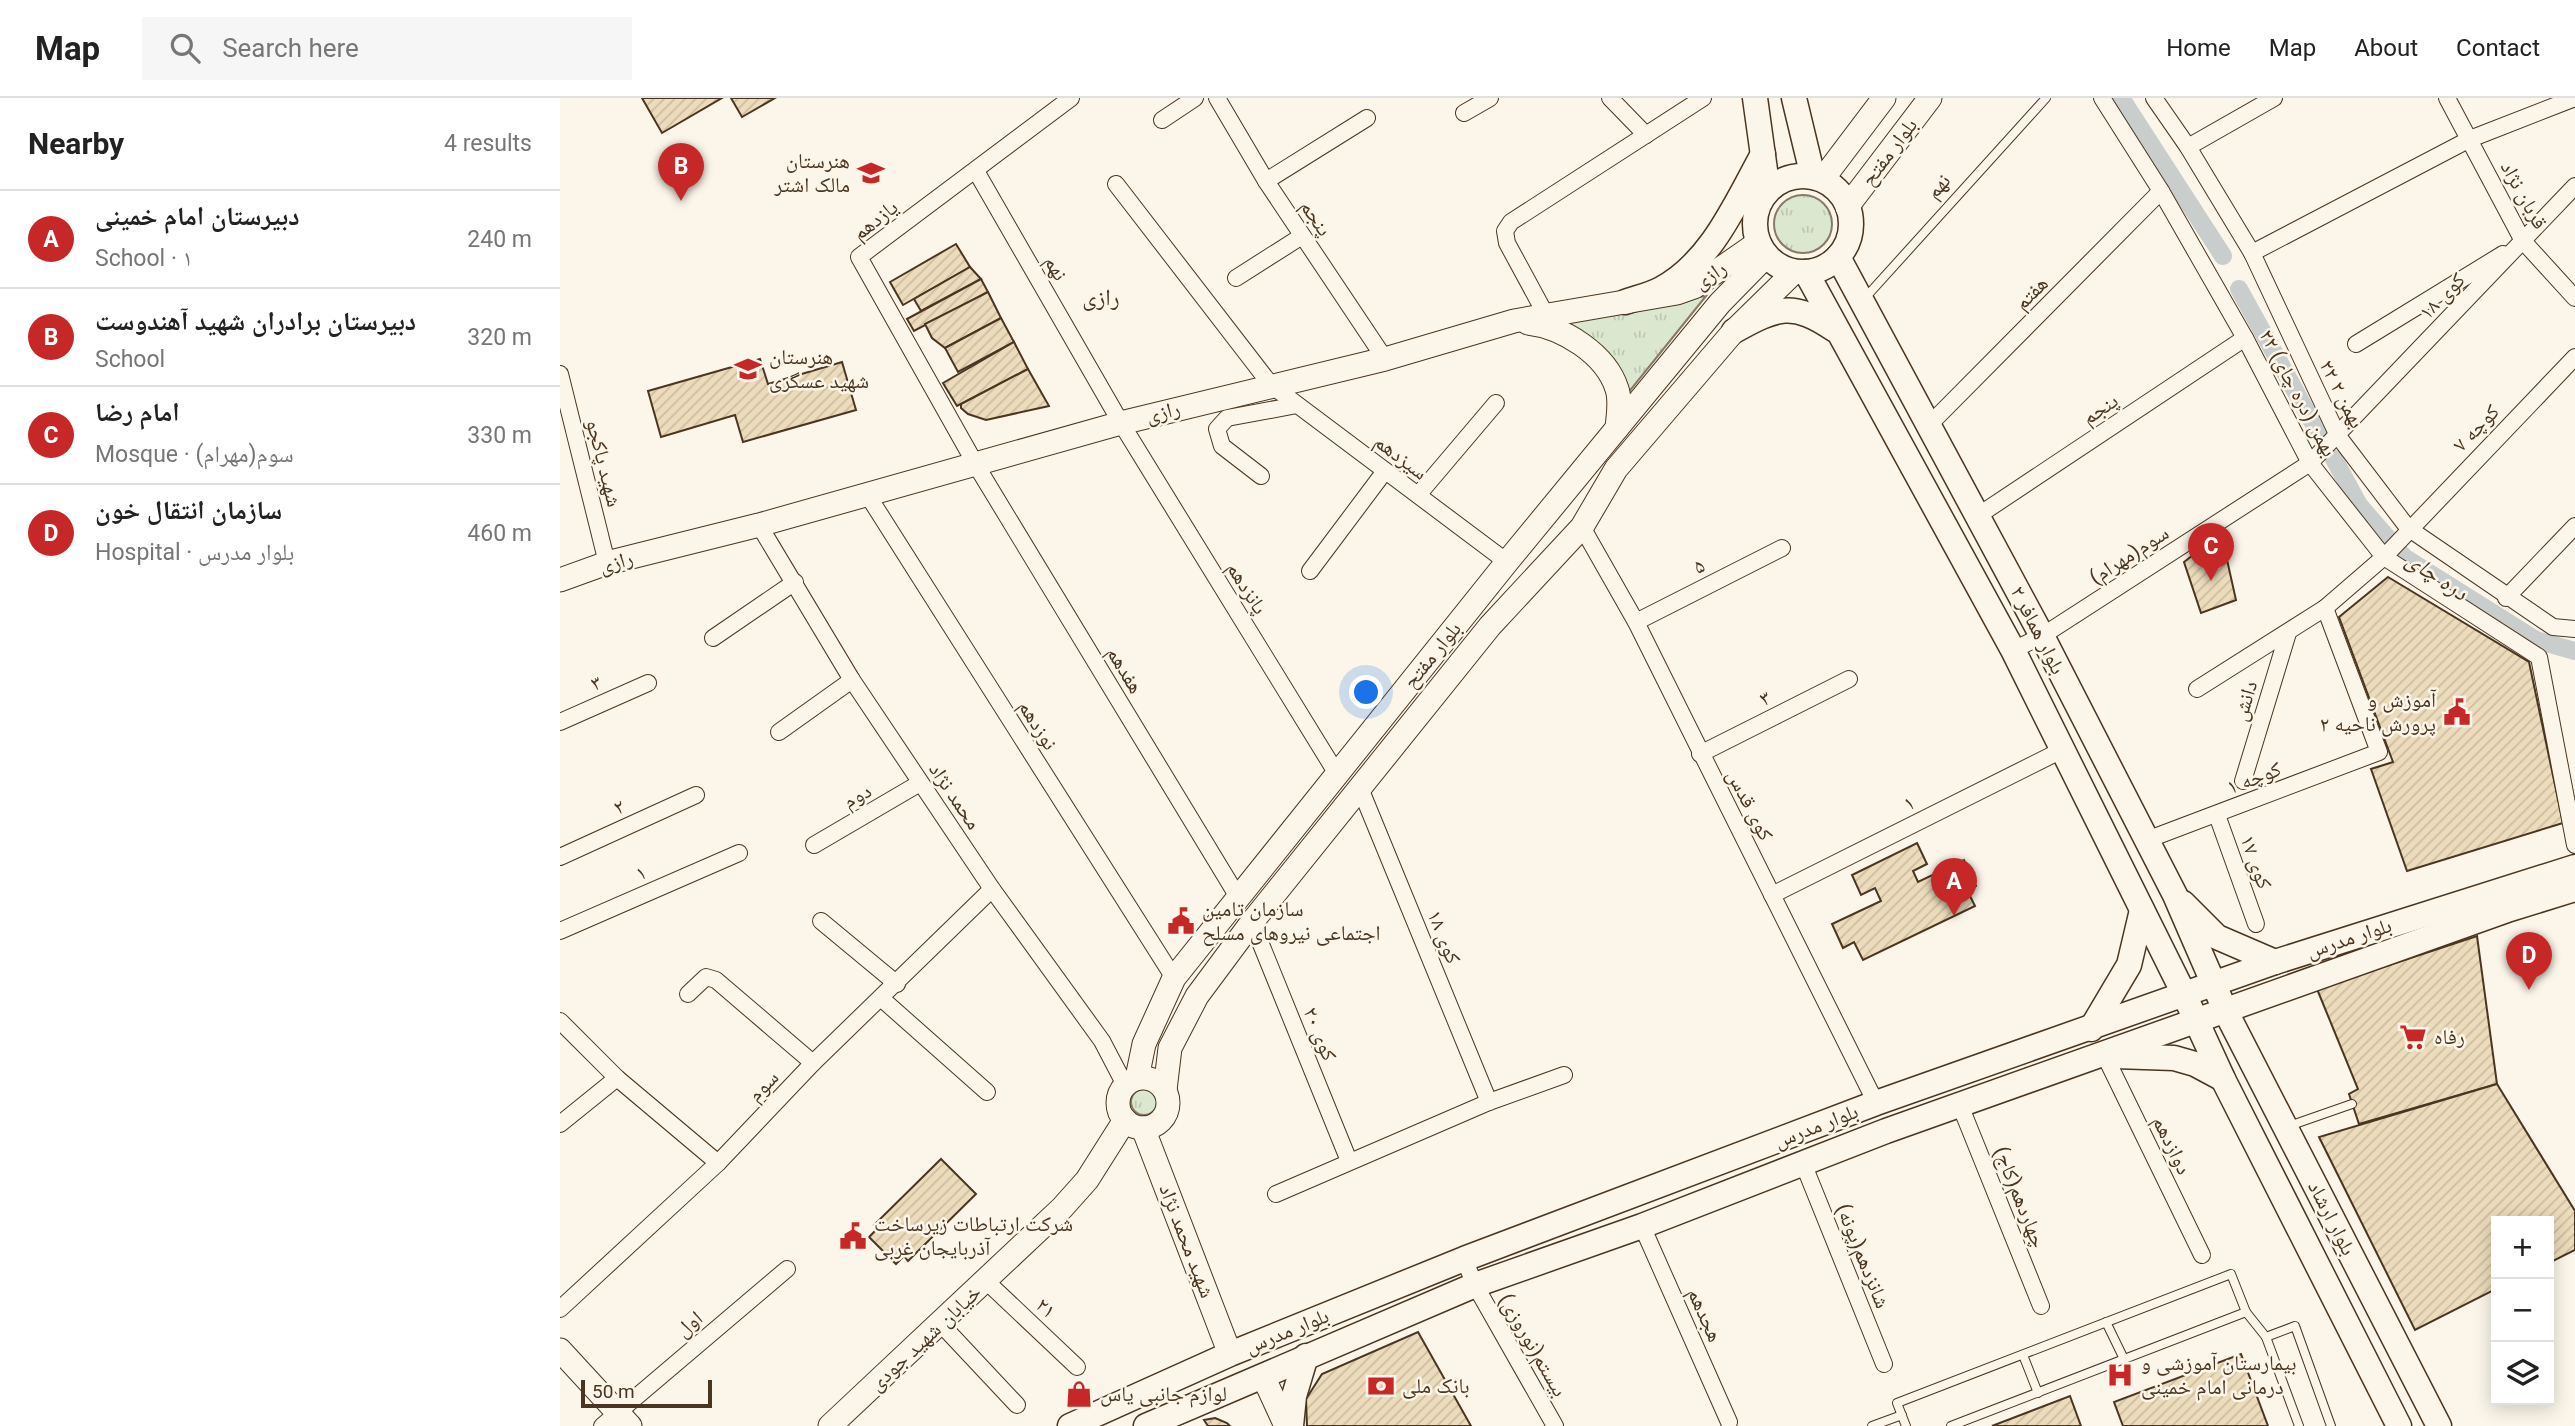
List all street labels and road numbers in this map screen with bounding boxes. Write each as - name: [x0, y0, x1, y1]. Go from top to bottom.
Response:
- street label: بلوار مفتح: [1856, 114, 1923, 191]
- street label: قربان نژاد: [2496, 157, 2552, 233]
- street label: نهم: [1921, 169, 1957, 205]
- street label: یازدهم: [847, 195, 904, 247]
- street label: پنجم: [1294, 195, 1337, 242]
- street label: نهم: [1038, 251, 1073, 286]
- street label: رازی: [1689, 255, 1731, 295]
- street label: کوی ۱۸: [2414, 267, 2470, 324]
- street label: هفتم: [2009, 271, 2054, 316]
- street label: ۲۲ بهمن (دره چای): [2253, 325, 2342, 461]
- street label: ۲۲ بهمن ۲: [2314, 356, 2369, 433]
- street label: پنجم: [2077, 388, 2124, 431]
- street label: رازی: [1144, 396, 1182, 428]
- street label: کوچه ۷: [2448, 399, 2504, 456]
- street label: شهید پاکجو: [581, 417, 626, 509]
- street label: سیزدهم: [1368, 429, 1432, 486]
- street label: سوم(مهرام): [2085, 520, 2174, 591]
- street label: رازی: [596, 546, 636, 578]
- street label: ۵: [1689, 553, 1709, 579]
- street label: پانزدهم: [1220, 557, 1272, 620]
- street label: بلوار همافر ۲: [2006, 582, 2070, 678]
- street label: بلوار مفتح: [1398, 617, 1467, 694]
- street label: هفدهم: [1100, 642, 1148, 699]
- street label: ۳: [587, 670, 605, 696]
- street label: دانش: [2228, 678, 2263, 724]
- street label: ۳: [1755, 685, 1775, 711]
- street label: نوزدهم: [1012, 696, 1063, 755]
- street label: کوچه ۱: [2224, 757, 2285, 799]
- street label: محمد نژاد: [924, 758, 986, 834]
- street label: کوی قدس: [1721, 765, 1778, 845]
- street label: دوم: [839, 778, 876, 815]
- street label: ۱: [1899, 790, 1919, 816]
- street label: ۲: [610, 794, 628, 820]
- street label: کوی ۱۷: [2235, 832, 2277, 892]
- street label: ۱: [632, 860, 650, 886]
- street label: کوی ۱۸: [1422, 907, 1466, 968]
- street label: بلوار مدرس: [2303, 913, 2395, 964]
- street label: کوی ۲۰: [1298, 1004, 1342, 1065]
- street label: سوم: [743, 1065, 785, 1108]
- street label: بلوار مدرس: [1771, 1099, 1862, 1154]
- street label: دوازدهم: [2146, 1112, 2196, 1179]
- street label: چهاردهم(کاج): [1987, 1143, 2051, 1252]
- street label: بلوار ارشاد: [2303, 1177, 2361, 1259]
- street label: شهید محمد نژاد: [1154, 1181, 1220, 1301]
- street label: شانزدهم(پونه): [1829, 1200, 1895, 1313]
- street label: خیابان شهید جودی: [864, 1280, 986, 1396]
- street label: هجدهم: [1681, 1284, 1727, 1346]
- street label: بیستم(نوروزی): [1492, 1289, 1572, 1402]
- street label: ۲۱: [1031, 1293, 1061, 1323]
- street label: بلوار مدرس: [1242, 1303, 1333, 1360]
- street label: اول: [671, 1306, 707, 1342]

